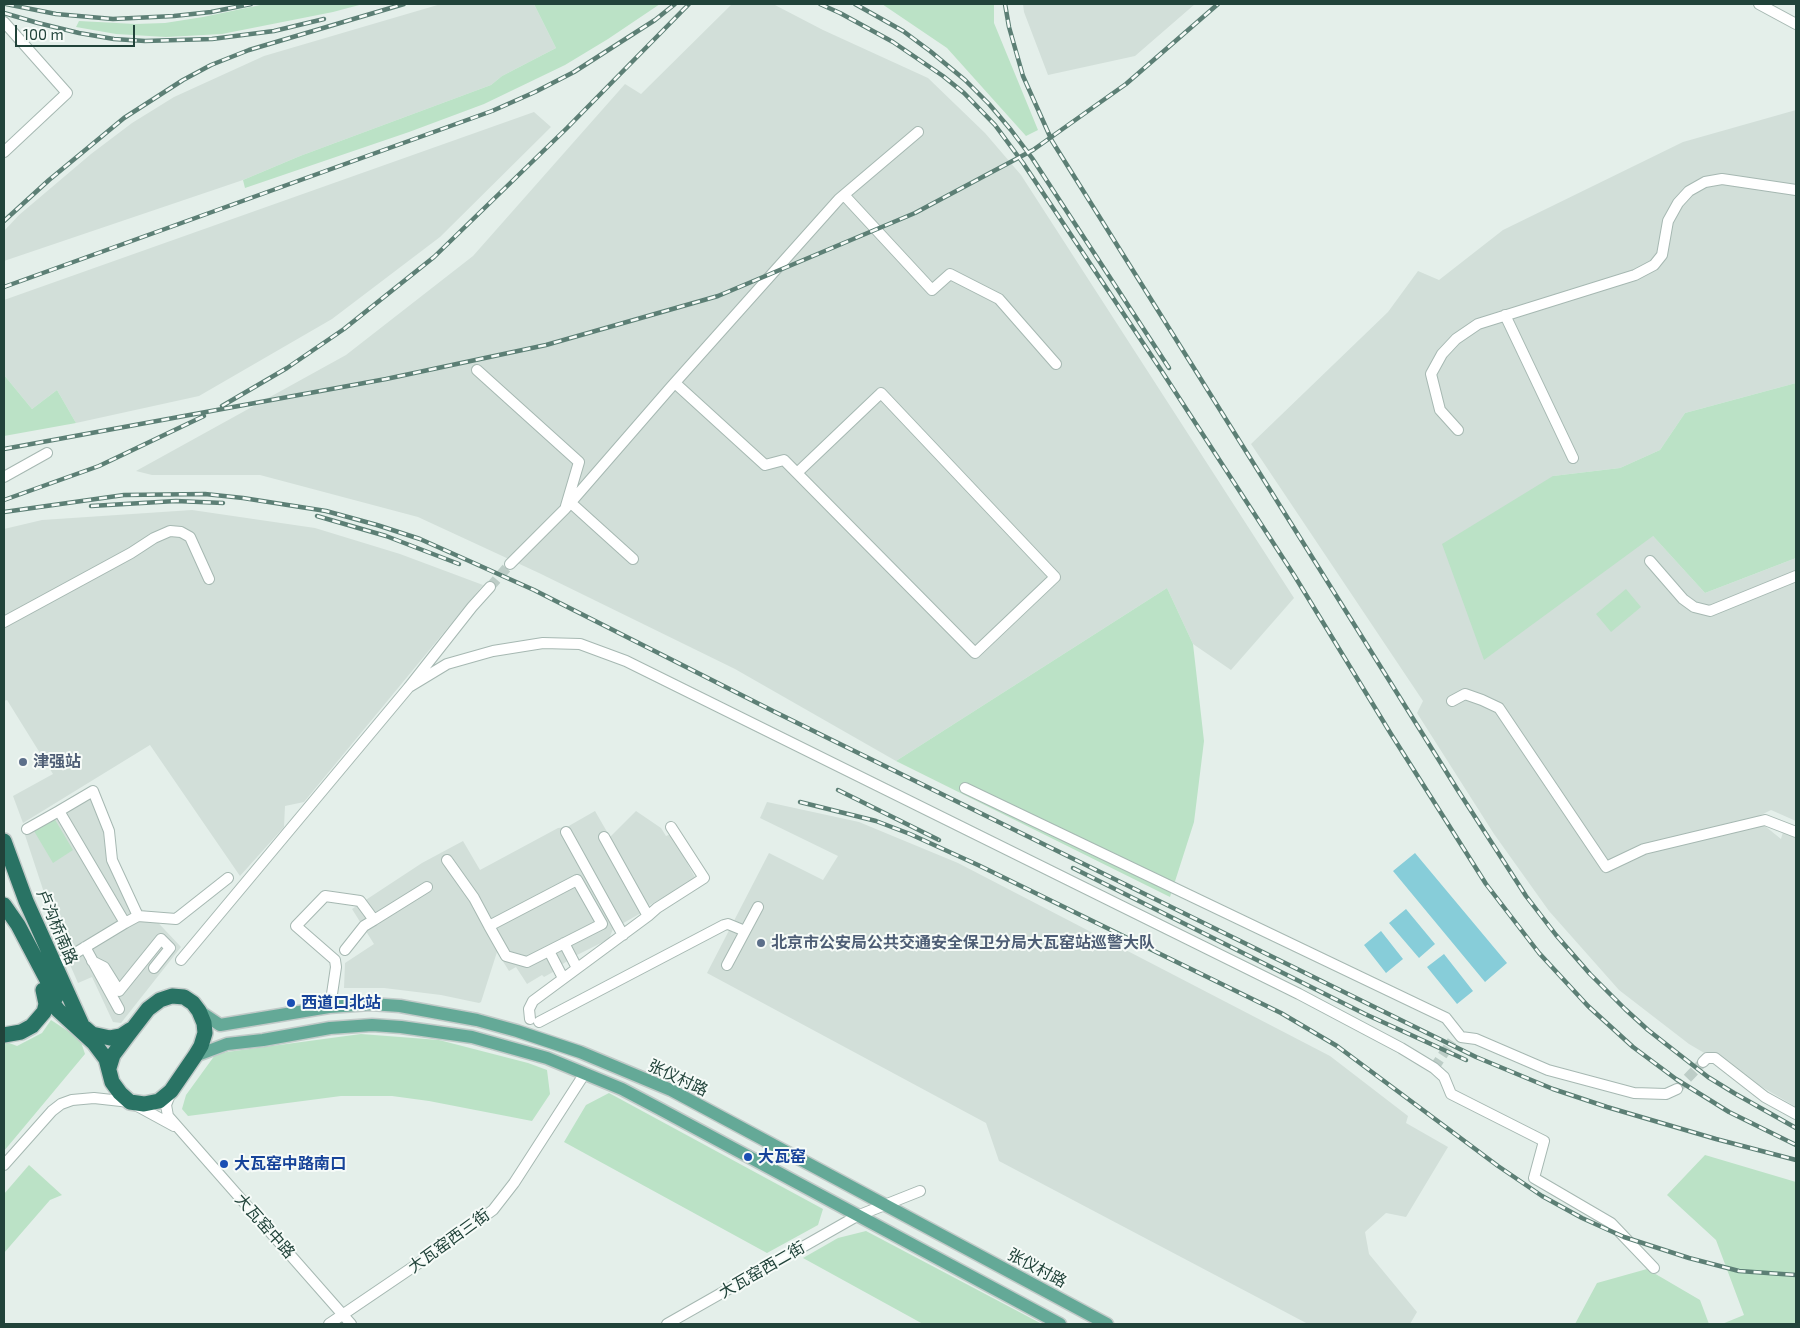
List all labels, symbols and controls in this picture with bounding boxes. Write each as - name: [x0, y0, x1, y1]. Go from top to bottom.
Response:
- scale bar: [18, 15, 138, 47]
- text: 100 m: [23, 25, 64, 43]
- place label: 津强站: [33, 752, 81, 772]
- marker: 津强站: [17, 756, 29, 768]
- street label: 卢沟桥南路: [33, 886, 81, 968]
- place label: 北京市公安局公共交通安全保卫分局大瓦窑站巡警大队: [771, 933, 1155, 953]
- marker: 北京市公安局公共交通安全保卫分局大瓦窑站巡警大队: [755, 937, 767, 949]
- place label: 西道口北站: [301, 993, 381, 1013]
- marker: 西道口北站: [285, 997, 297, 1009]
- street label: 张仪村路: [645, 1056, 711, 1100]
- place label: 大瓦窑: [758, 1147, 806, 1167]
- marker: 大瓦窑: [742, 1151, 754, 1163]
- place label: 大瓦窑中路南口: [234, 1154, 346, 1174]
- marker: 大瓦窑中路南口: [218, 1158, 230, 1170]
- street label: 大瓦窑中路: [231, 1190, 299, 1262]
- street label: 大瓦窑西三街: [405, 1205, 493, 1277]
- street label: 大瓦窑西二街: [716, 1238, 808, 1302]
- street label: 张仪村路: [1004, 1245, 1070, 1291]

